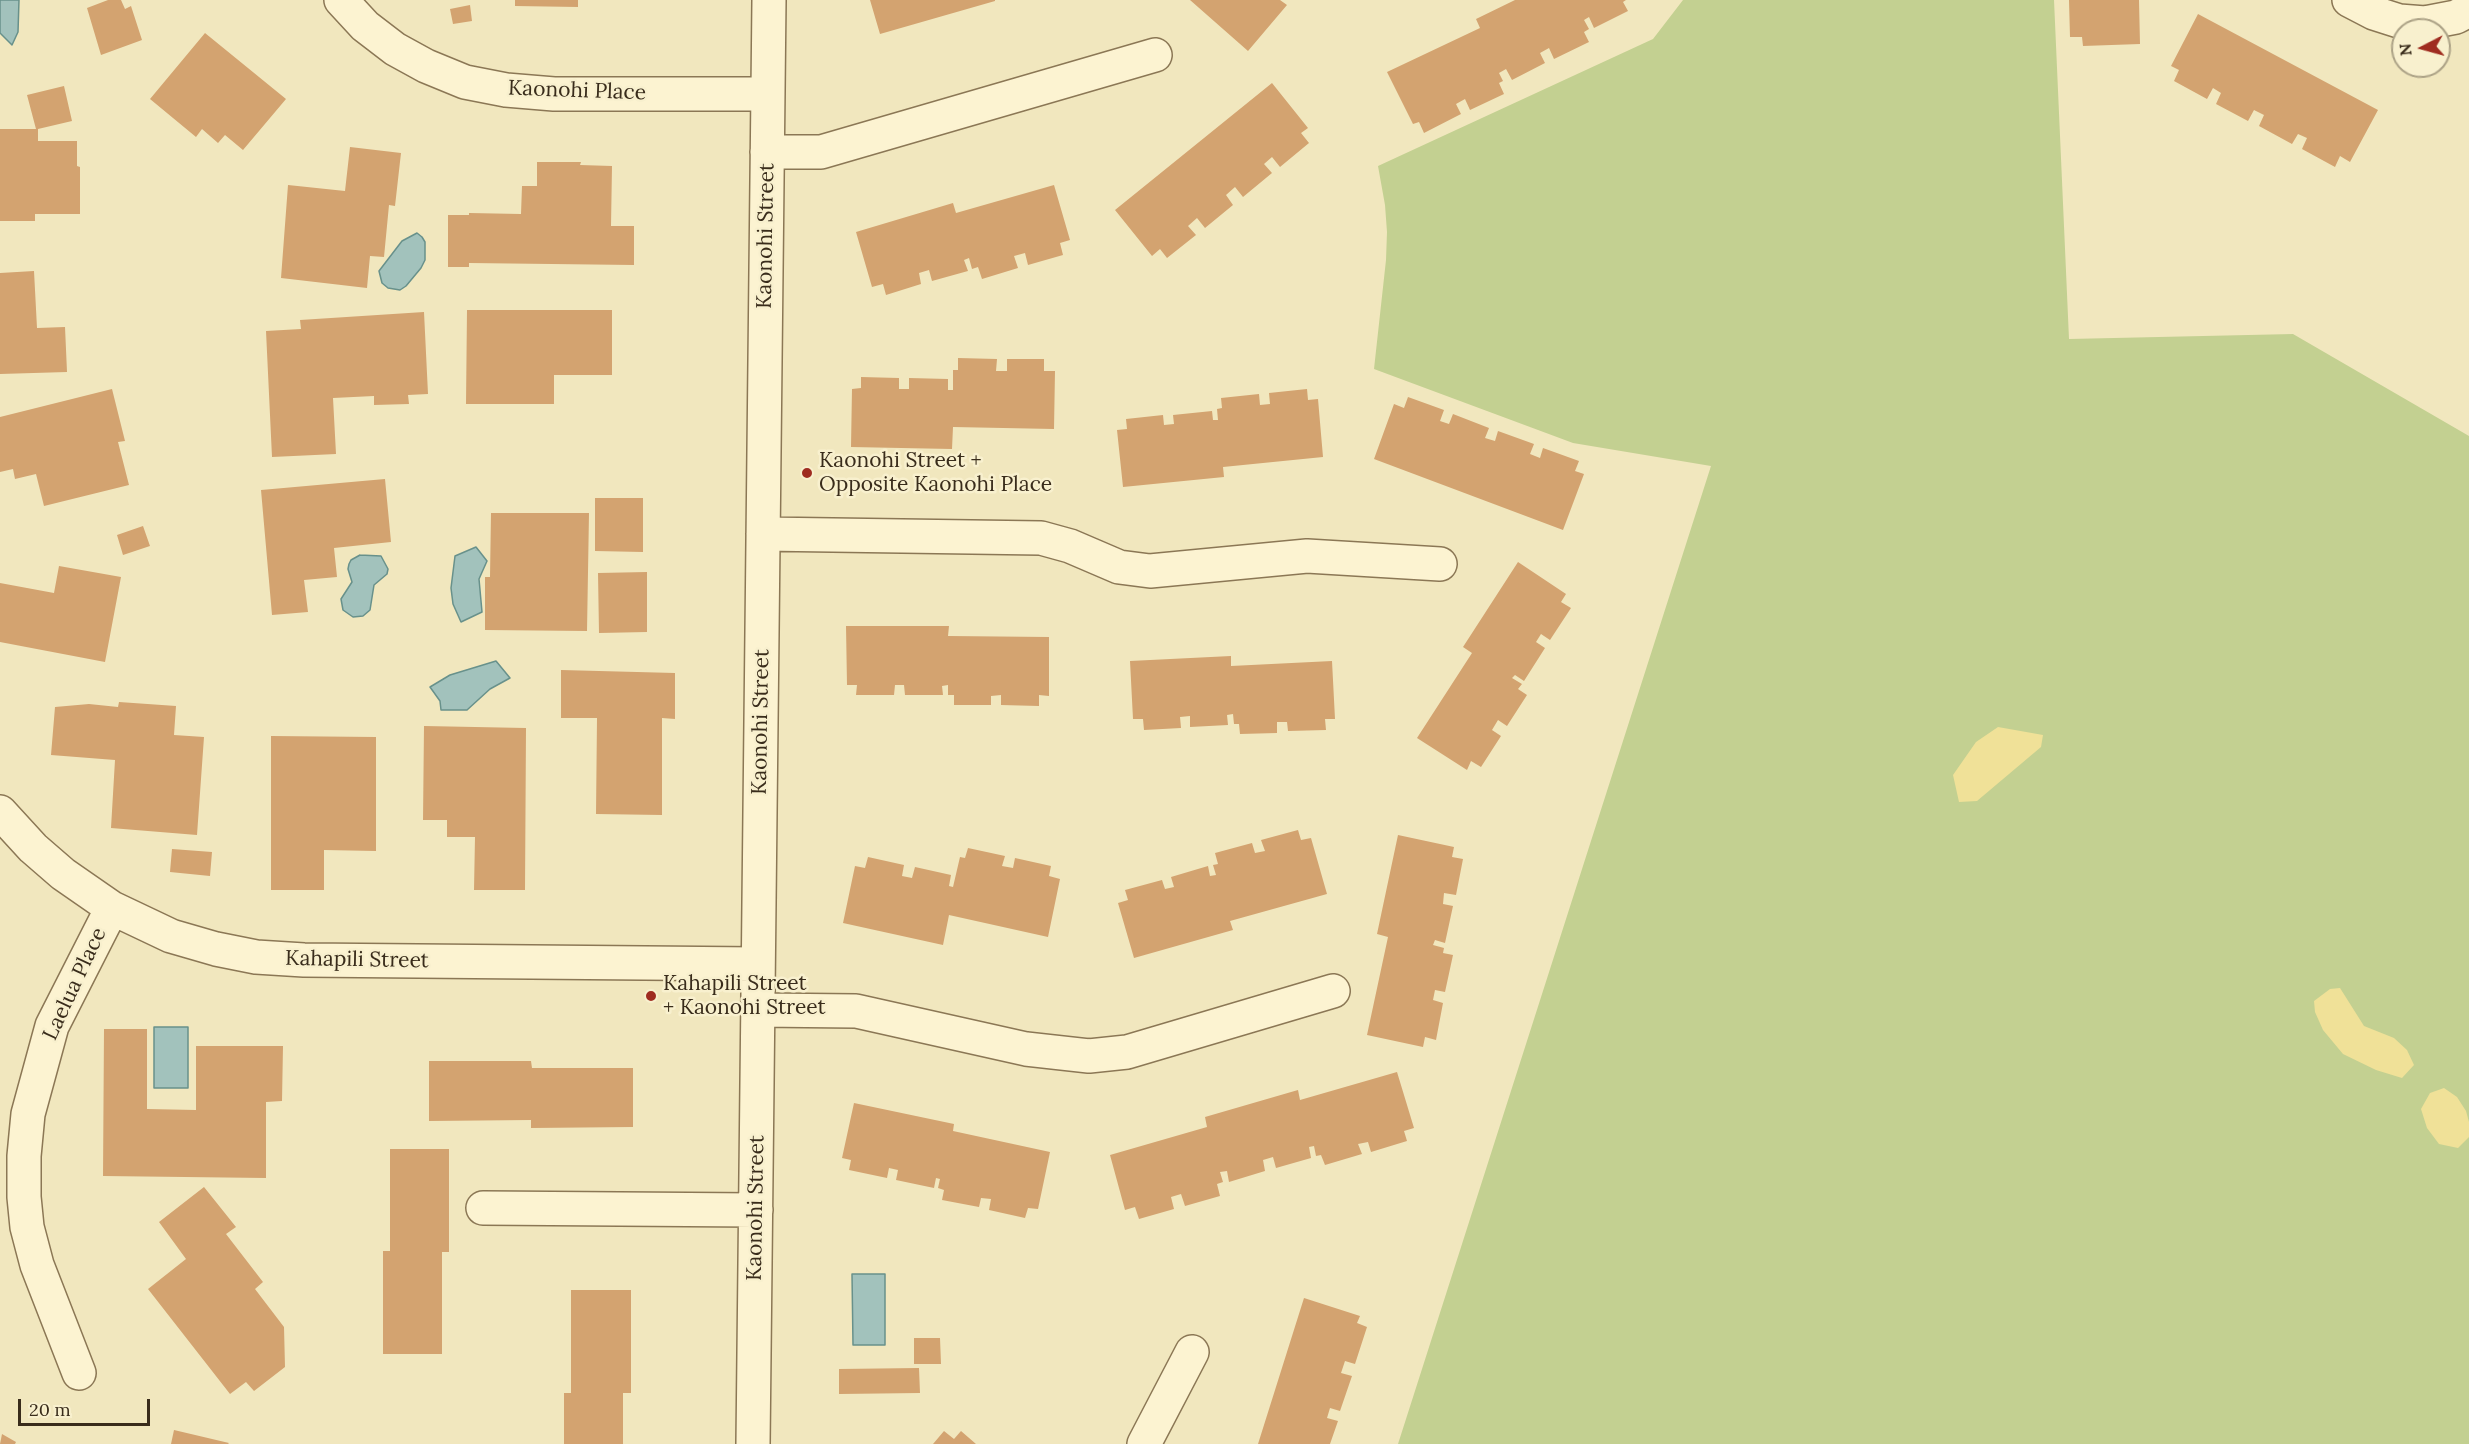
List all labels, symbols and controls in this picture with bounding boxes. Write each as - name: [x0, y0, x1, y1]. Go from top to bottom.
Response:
- north arrow: [2391, 18, 2451, 78]
- text: N: [2394, 42, 2416, 57]
- street label: Kaonohi Place: [508, 76, 646, 106]
- street label: Kaonohi Street: [752, 163, 780, 309]
- place label: Kaonohi Street + Opposite Kaonohi Place: [819, 448, 1052, 498]
- marker: Kaonohi Street + Opposite Kaonohi Place: [800, 466, 814, 480]
- street label: Kaonohi Street: [747, 649, 775, 795]
- street label: Laelua Place: [38, 924, 112, 1044]
- street label: Kahapili Street: [285, 946, 429, 974]
- place label: Kahapili Street + Kaonohi Street: [663, 971, 826, 1021]
- marker: Kahapili Street + Kaonohi Street: [644, 989, 658, 1003]
- street label: Kaonohi Street: [742, 1135, 770, 1281]
- scale bar: [21, 1387, 153, 1425]
- text: 20 m: [29, 1398, 71, 1421]

